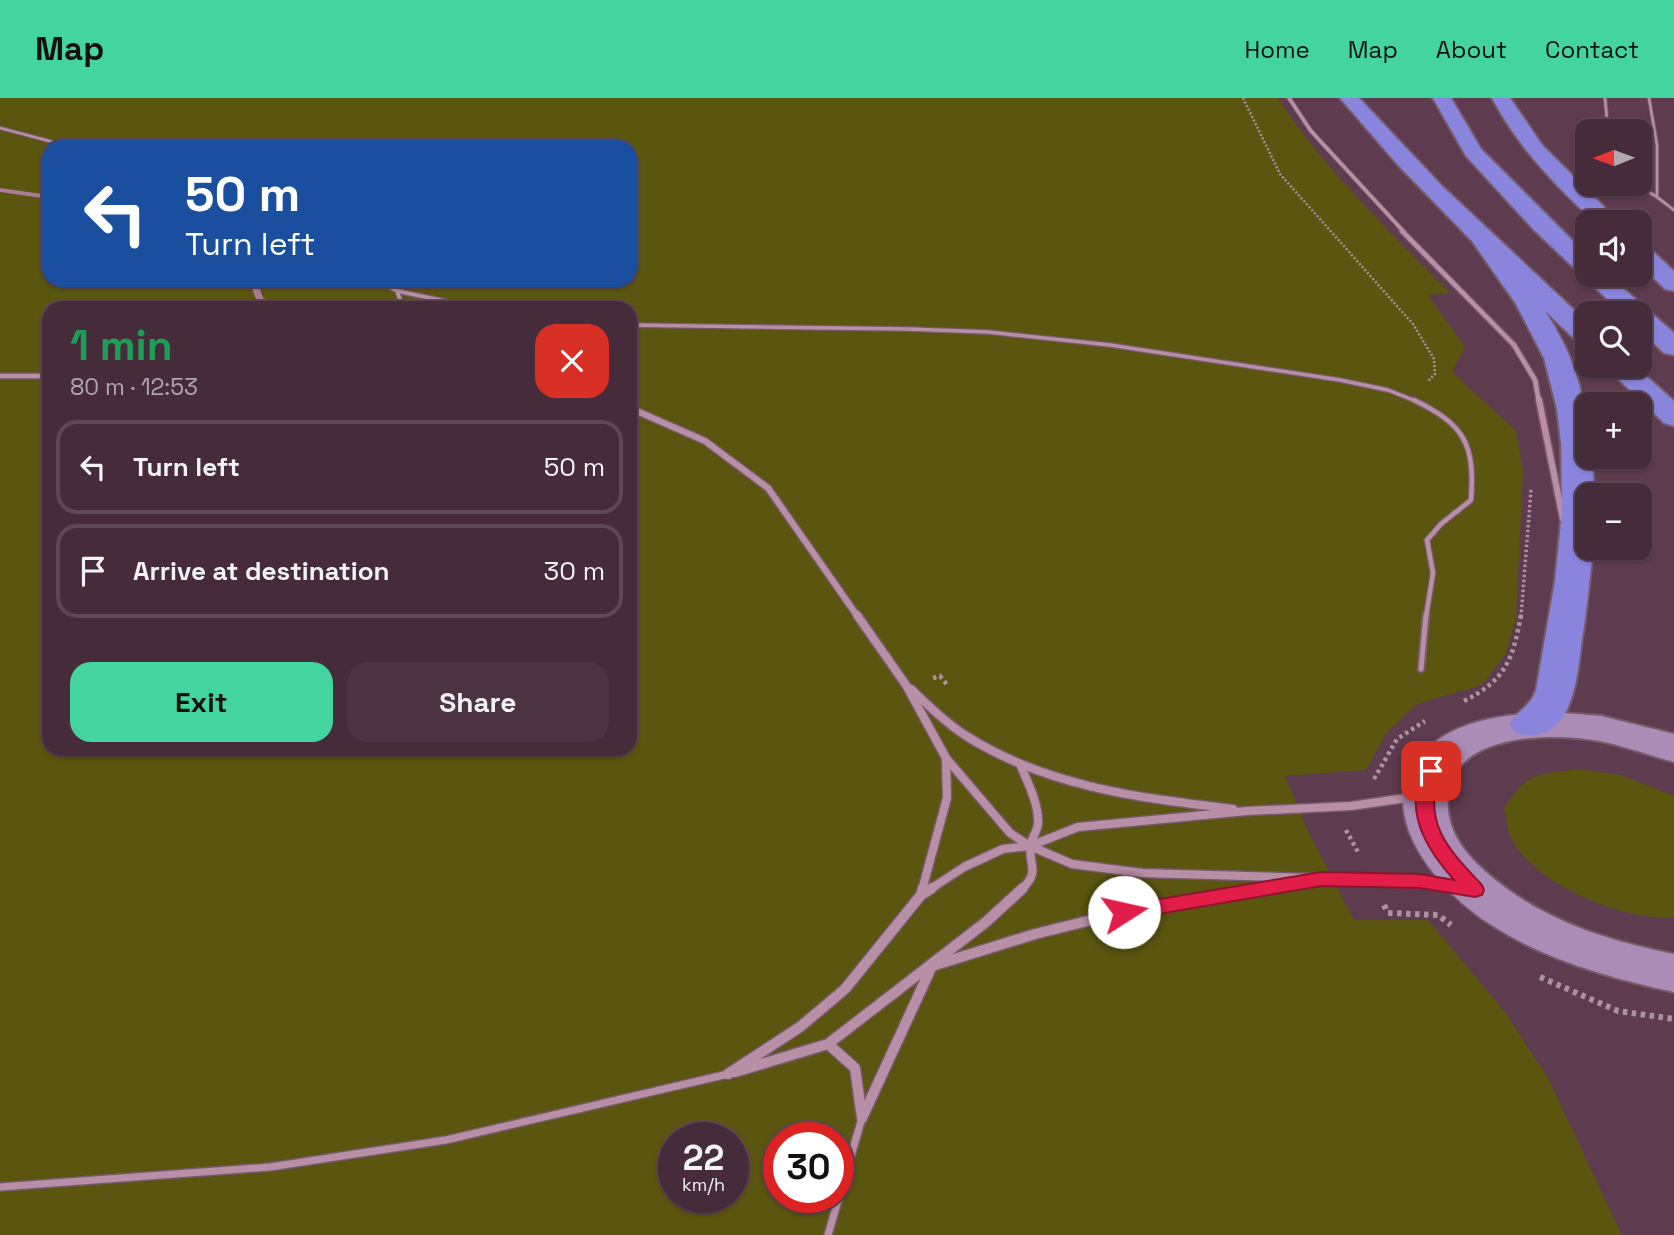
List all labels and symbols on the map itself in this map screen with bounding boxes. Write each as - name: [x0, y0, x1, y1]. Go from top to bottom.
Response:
- north arrow: [1575, 119, 1652, 196]
- pin: [1401, 741, 1461, 801]
- position arrow: [1087, 875, 1161, 949]
- speed limit sign: 30: [763, 1122, 854, 1213]

